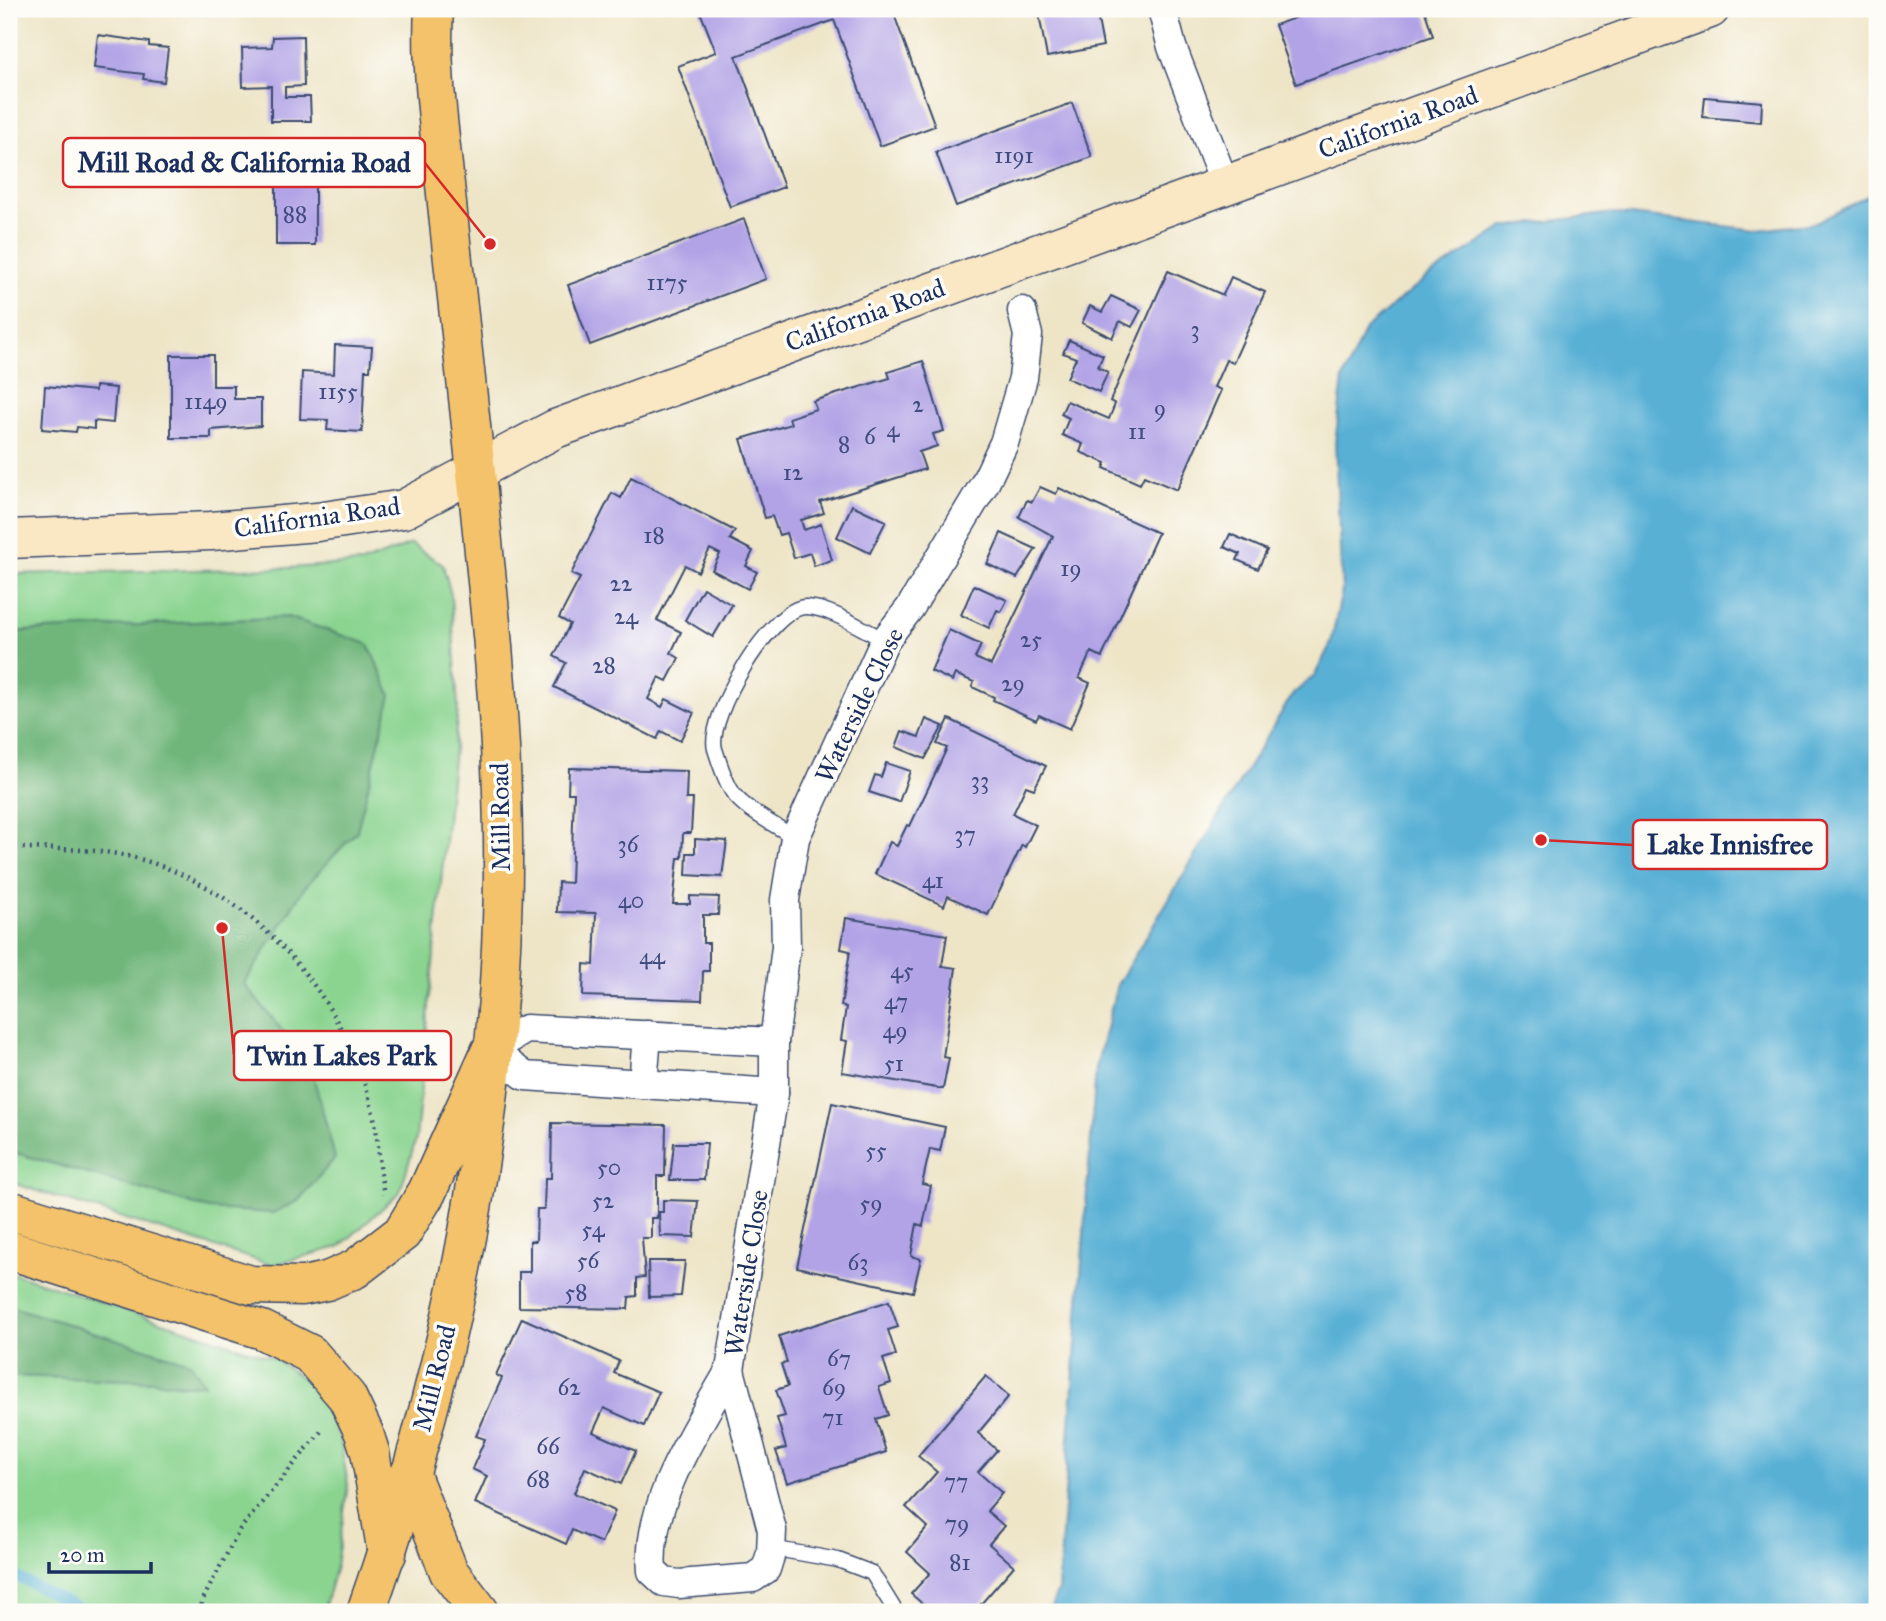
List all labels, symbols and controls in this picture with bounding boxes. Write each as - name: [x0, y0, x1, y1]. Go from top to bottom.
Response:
- street label: California Road: [1314, 78, 1482, 166]
- callout: Mill Road & California Road: [63, 138, 425, 187]
- house number: 1191: [994, 141, 1034, 169]
- text: Mill Road & California Road: [77, 145, 412, 180]
- house number: 88: [283, 200, 307, 228]
- house number: 1175: [646, 268, 688, 296]
- street label: California Road: [781, 271, 949, 359]
- house number: 3: [1190, 315, 1200, 343]
- house number: 1155: [318, 377, 358, 405]
- house number: 1149: [184, 387, 228, 415]
- house number: 2: [912, 390, 924, 418]
- house number: 9: [1154, 394, 1166, 422]
- house number: 4: [887, 415, 901, 443]
- house number: 11: [1128, 417, 1146, 445]
- house number: 6: [864, 422, 877, 450]
- house number: 8: [838, 430, 850, 458]
- house number: 12: [783, 458, 804, 486]
- street label: California Road: [232, 489, 402, 545]
- house number: 18: [643, 521, 665, 549]
- house number: 19: [1060, 554, 1082, 582]
- house number: 22: [610, 569, 633, 597]
- house number: 24: [614, 602, 639, 630]
- street label: Waterside Close: [808, 622, 910, 788]
- house number: 25: [1020, 625, 1042, 653]
- house number: 28: [592, 651, 616, 679]
- house number: 29: [1001, 669, 1025, 697]
- street label: Mill Road: [483, 762, 517, 872]
- house number: 33: [971, 766, 989, 794]
- house number: 37: [954, 820, 976, 848]
- callout: Lake Innisfree: [1633, 820, 1827, 869]
- text: Lake Innisfree: [1647, 827, 1813, 862]
- house number: 36: [618, 830, 640, 858]
- house number: 41: [922, 866, 944, 894]
- house number: 40: [618, 886, 644, 914]
- house number: 44: [639, 942, 666, 970]
- house number: 45: [890, 956, 914, 984]
- house number: 47: [884, 987, 908, 1015]
- house number: 49: [882, 1016, 908, 1044]
- callout: Twin Lakes Park: [234, 1031, 451, 1080]
- text: Twin Lakes Park: [247, 1038, 438, 1073]
- house number: 51: [884, 1049, 904, 1077]
- house number: 55: [865, 1136, 887, 1164]
- house number: 50: [597, 1153, 621, 1181]
- house number: 52: [592, 1186, 615, 1214]
- street label: Waterside Close: [717, 1187, 775, 1359]
- house number: 59: [859, 1189, 883, 1217]
- house number: 54: [582, 1215, 606, 1243]
- house number: 56: [577, 1246, 600, 1274]
- house number: 63: [848, 1248, 869, 1276]
- house number: 58: [565, 1278, 587, 1306]
- street label: Mill Road: [405, 1321, 463, 1435]
- house number: 67: [827, 1344, 851, 1372]
- house number: 62: [557, 1373, 581, 1401]
- house number: 69: [822, 1373, 846, 1401]
- house number: 71: [822, 1403, 844, 1431]
- house number: 66: [536, 1432, 561, 1460]
- house number: 68: [526, 1465, 550, 1493]
- house number: 77: [944, 1467, 968, 1495]
- house number: 79: [945, 1509, 969, 1537]
- scale bar: [49, 1530, 150, 1574]
- text: 20 m: [60, 1542, 105, 1568]
- house number: 81: [949, 1548, 971, 1576]

